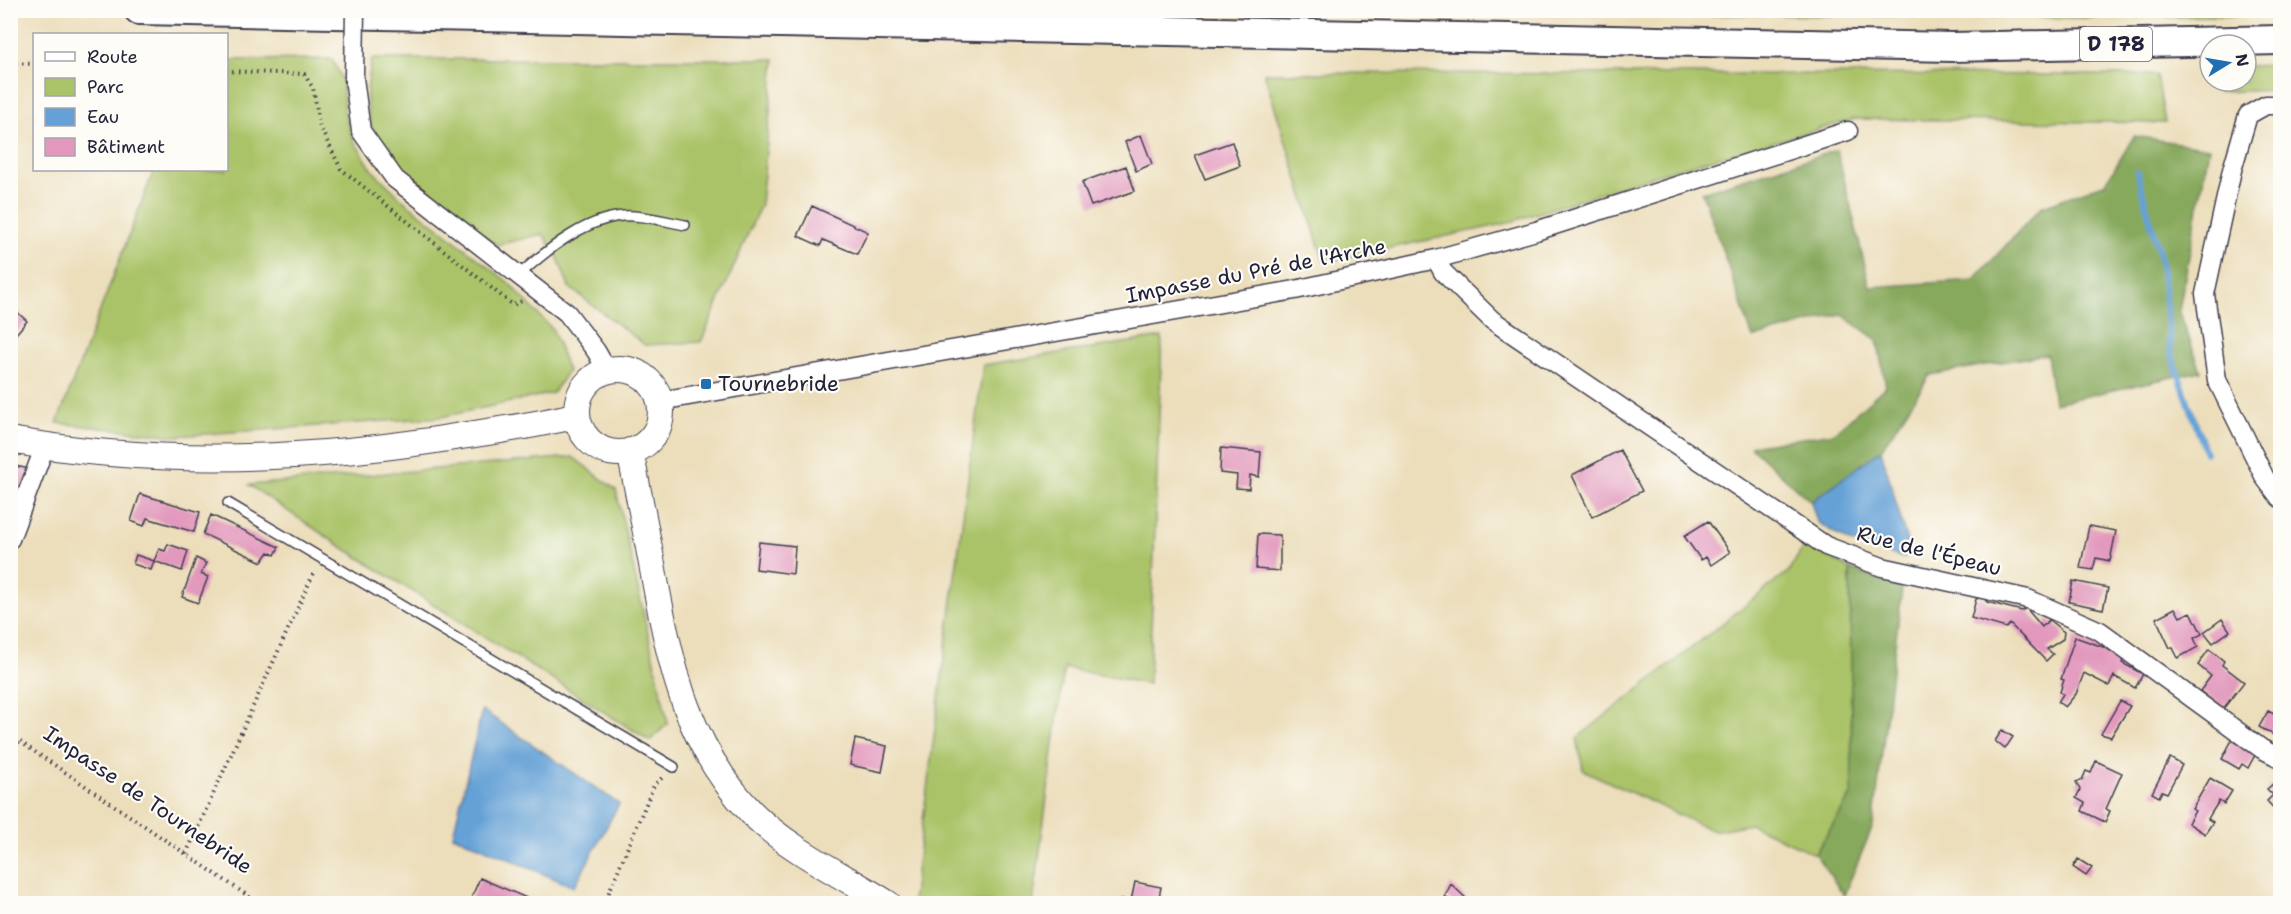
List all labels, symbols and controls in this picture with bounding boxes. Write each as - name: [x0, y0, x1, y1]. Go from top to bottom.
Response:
- road number: D 178: [2080, 27, 2152, 61]
- legend: [33, 33, 228, 171]
- north arrow: [2198, 33, 2258, 93]
- text: Route: [87, 45, 138, 69]
- text: N: [2231, 52, 2254, 68]
- text: Parc: [87, 75, 124, 99]
- text: Eau: [87, 105, 119, 129]
- text: Bâtiment: [87, 135, 165, 159]
- street label: Impasse du Pré de l'Arche: [1123, 232, 1389, 310]
- place label: Tournebride: [718, 370, 839, 398]
- marker: Tournebride: [699, 377, 713, 391]
- street label: Rue de l'Épeau: [1854, 519, 2005, 583]
- street label: Impasse de Tournebride: [38, 720, 258, 880]

